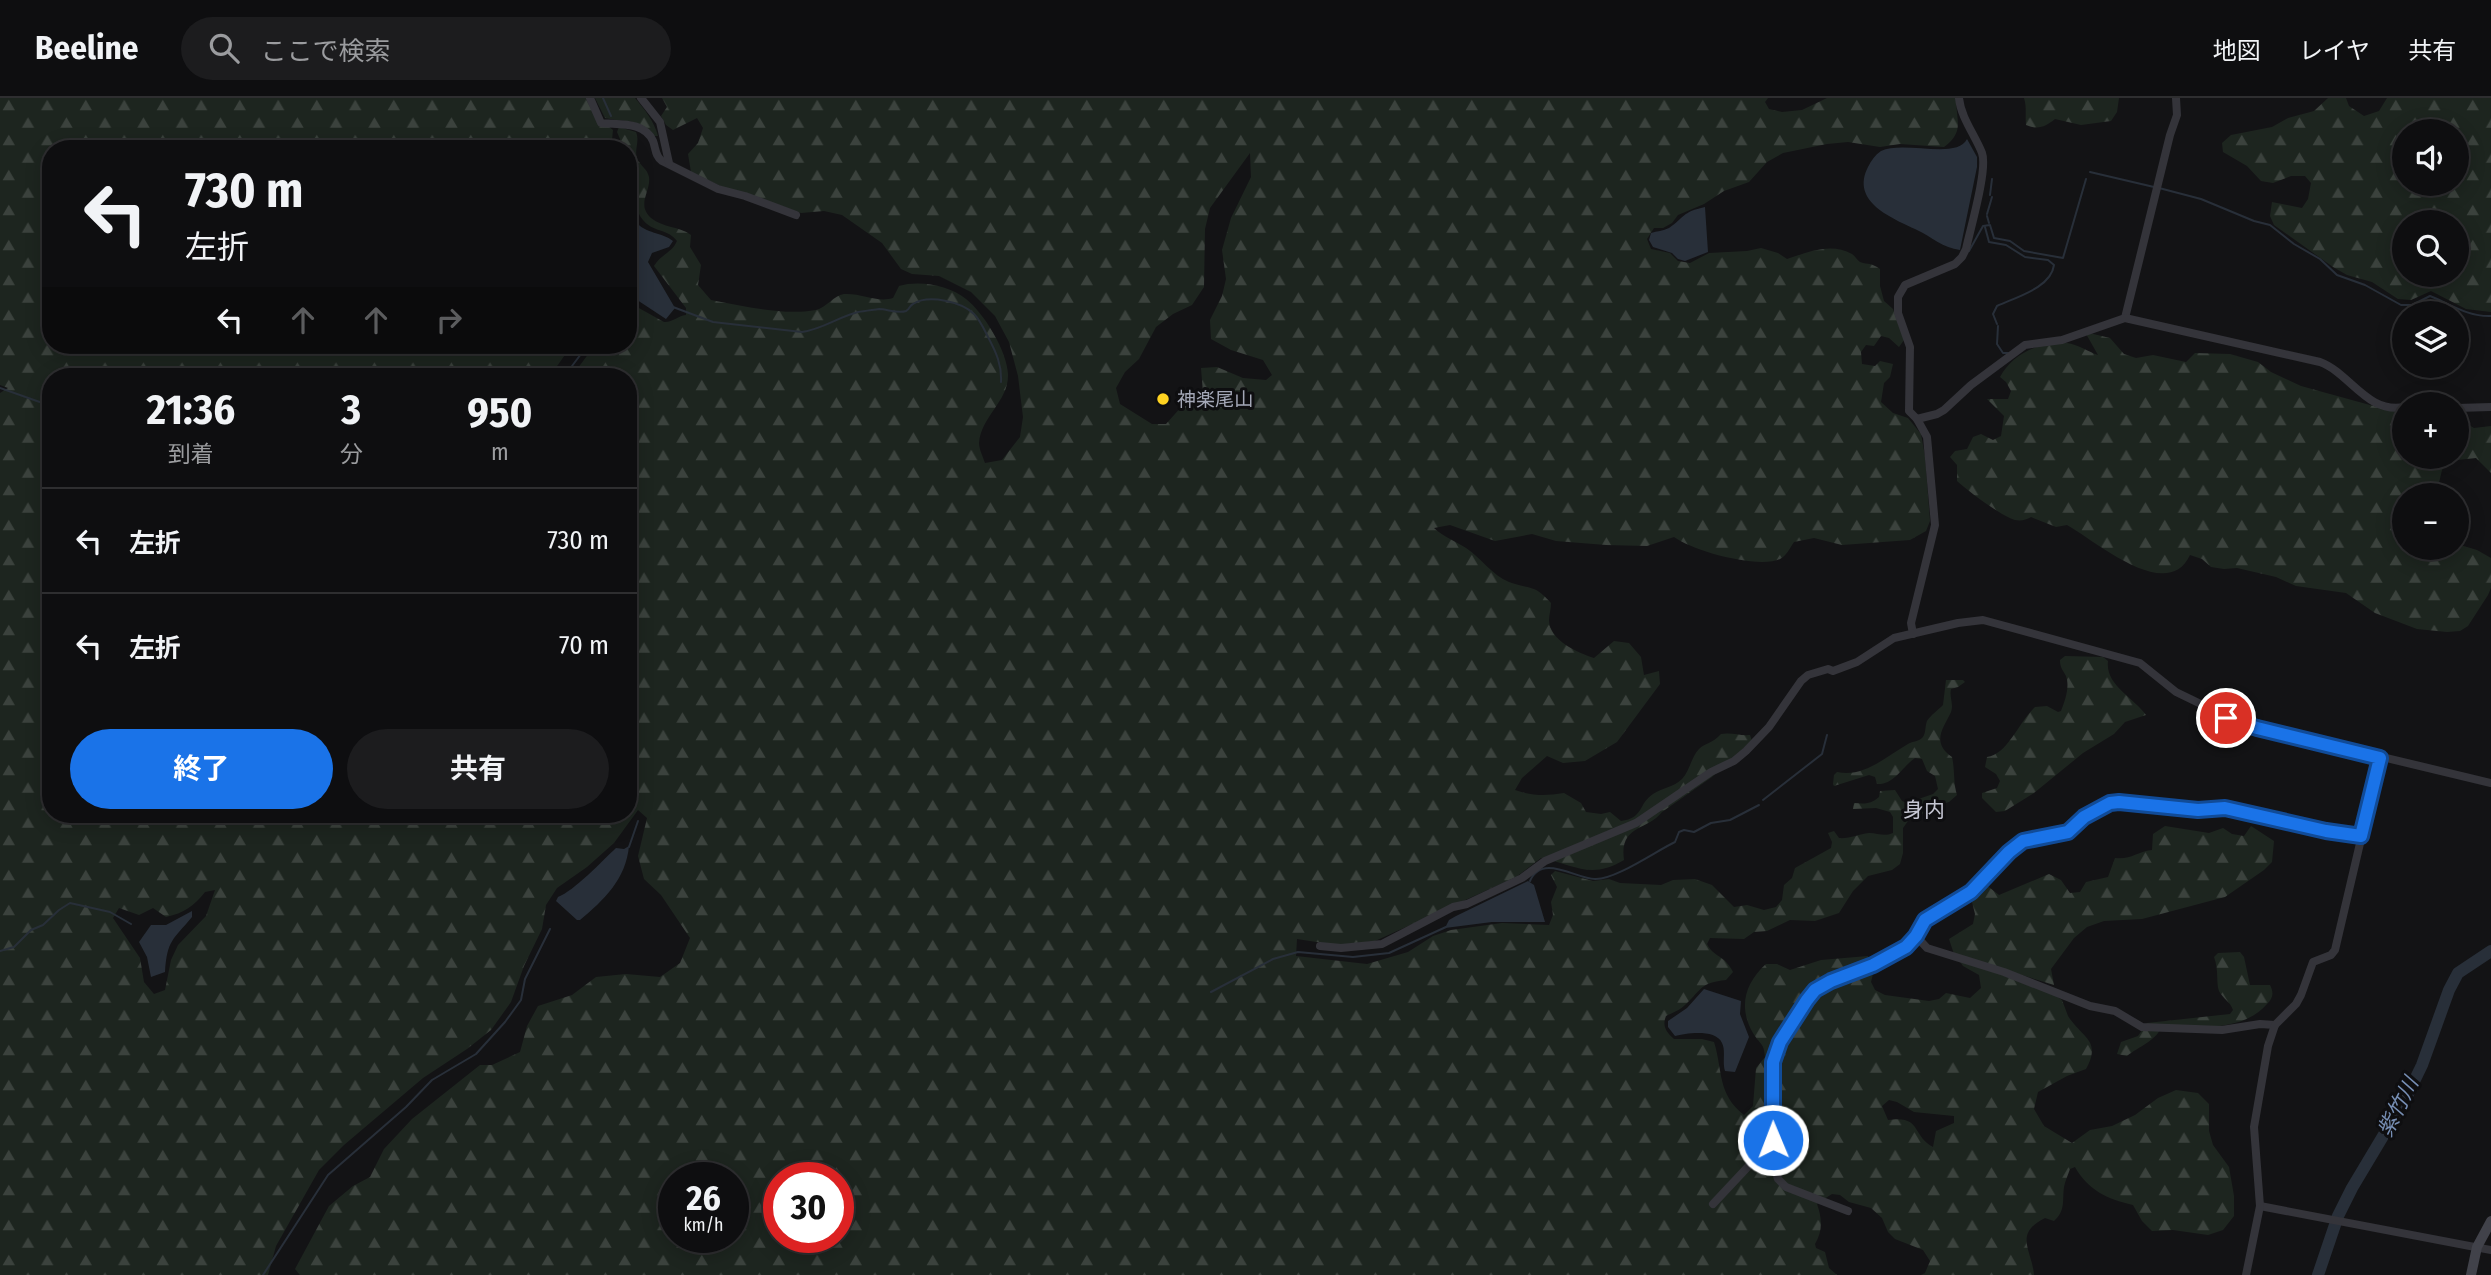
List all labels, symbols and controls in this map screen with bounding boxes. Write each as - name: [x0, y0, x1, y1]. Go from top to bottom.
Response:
- search box: [181, 17, 671, 80]
- text: Beeline: [35, 28, 139, 68]
- icon: search: [205, 29, 243, 67]
- text: ここで検索: [261, 36, 391, 67]
- text: 地図: [2213, 37, 2261, 65]
- text: レイヤ: [2299, 37, 2370, 65]
- text: 共有: [2408, 37, 2456, 65]
- map controls: [2392, 119, 2469, 560]
- button: sound: [2392, 119, 2469, 196]
- text: 730 m: [185, 161, 303, 220]
- icon: left: [70, 168, 161, 259]
- button: search: [2392, 210, 2469, 287]
- text: 左折: [185, 228, 249, 266]
- icon: left: [211, 301, 249, 339]
- icon: ahead: [284, 301, 322, 339]
- icon: ahead: [357, 301, 395, 339]
- icon: right: [430, 301, 468, 339]
- button: layers: [2392, 301, 2469, 378]
- text: 21:36: [147, 385, 235, 435]
- text: 3: [341, 385, 361, 435]
- text: 950: [467, 388, 532, 438]
- place label: 神楽尾山: [1177, 388, 1253, 411]
- marker: 神楽尾山: [1155, 391, 1171, 407]
- button: +: [2392, 392, 2469, 469]
- text: m: [491, 438, 509, 466]
- text: 到着: [168, 440, 214, 468]
- text: 分: [340, 440, 363, 468]
- button: −: [2392, 483, 2469, 560]
- icon: left: [70, 522, 108, 560]
- text: 730 m: [547, 525, 609, 556]
- text: 左折: [129, 528, 181, 559]
- icon: left: [70, 627, 108, 665]
- text: 70 m: [559, 630, 609, 661]
- text: 左折: [129, 633, 181, 664]
- pin: [2196, 688, 2256, 748]
- icon: arrive: [2207, 699, 2245, 737]
- button: 終了: [70, 729, 333, 809]
- button: 共有: [347, 729, 609, 809]
- district label: 身内: [1903, 797, 1945, 823]
- water label: 紫竹川: [2372, 1071, 2425, 1141]
- position arrow: [1736, 1103, 1810, 1177]
- speed limit sign: 30: [763, 1162, 854, 1253]
- text: 26: [686, 1177, 721, 1219]
- text: km/h: [683, 1214, 724, 1236]

